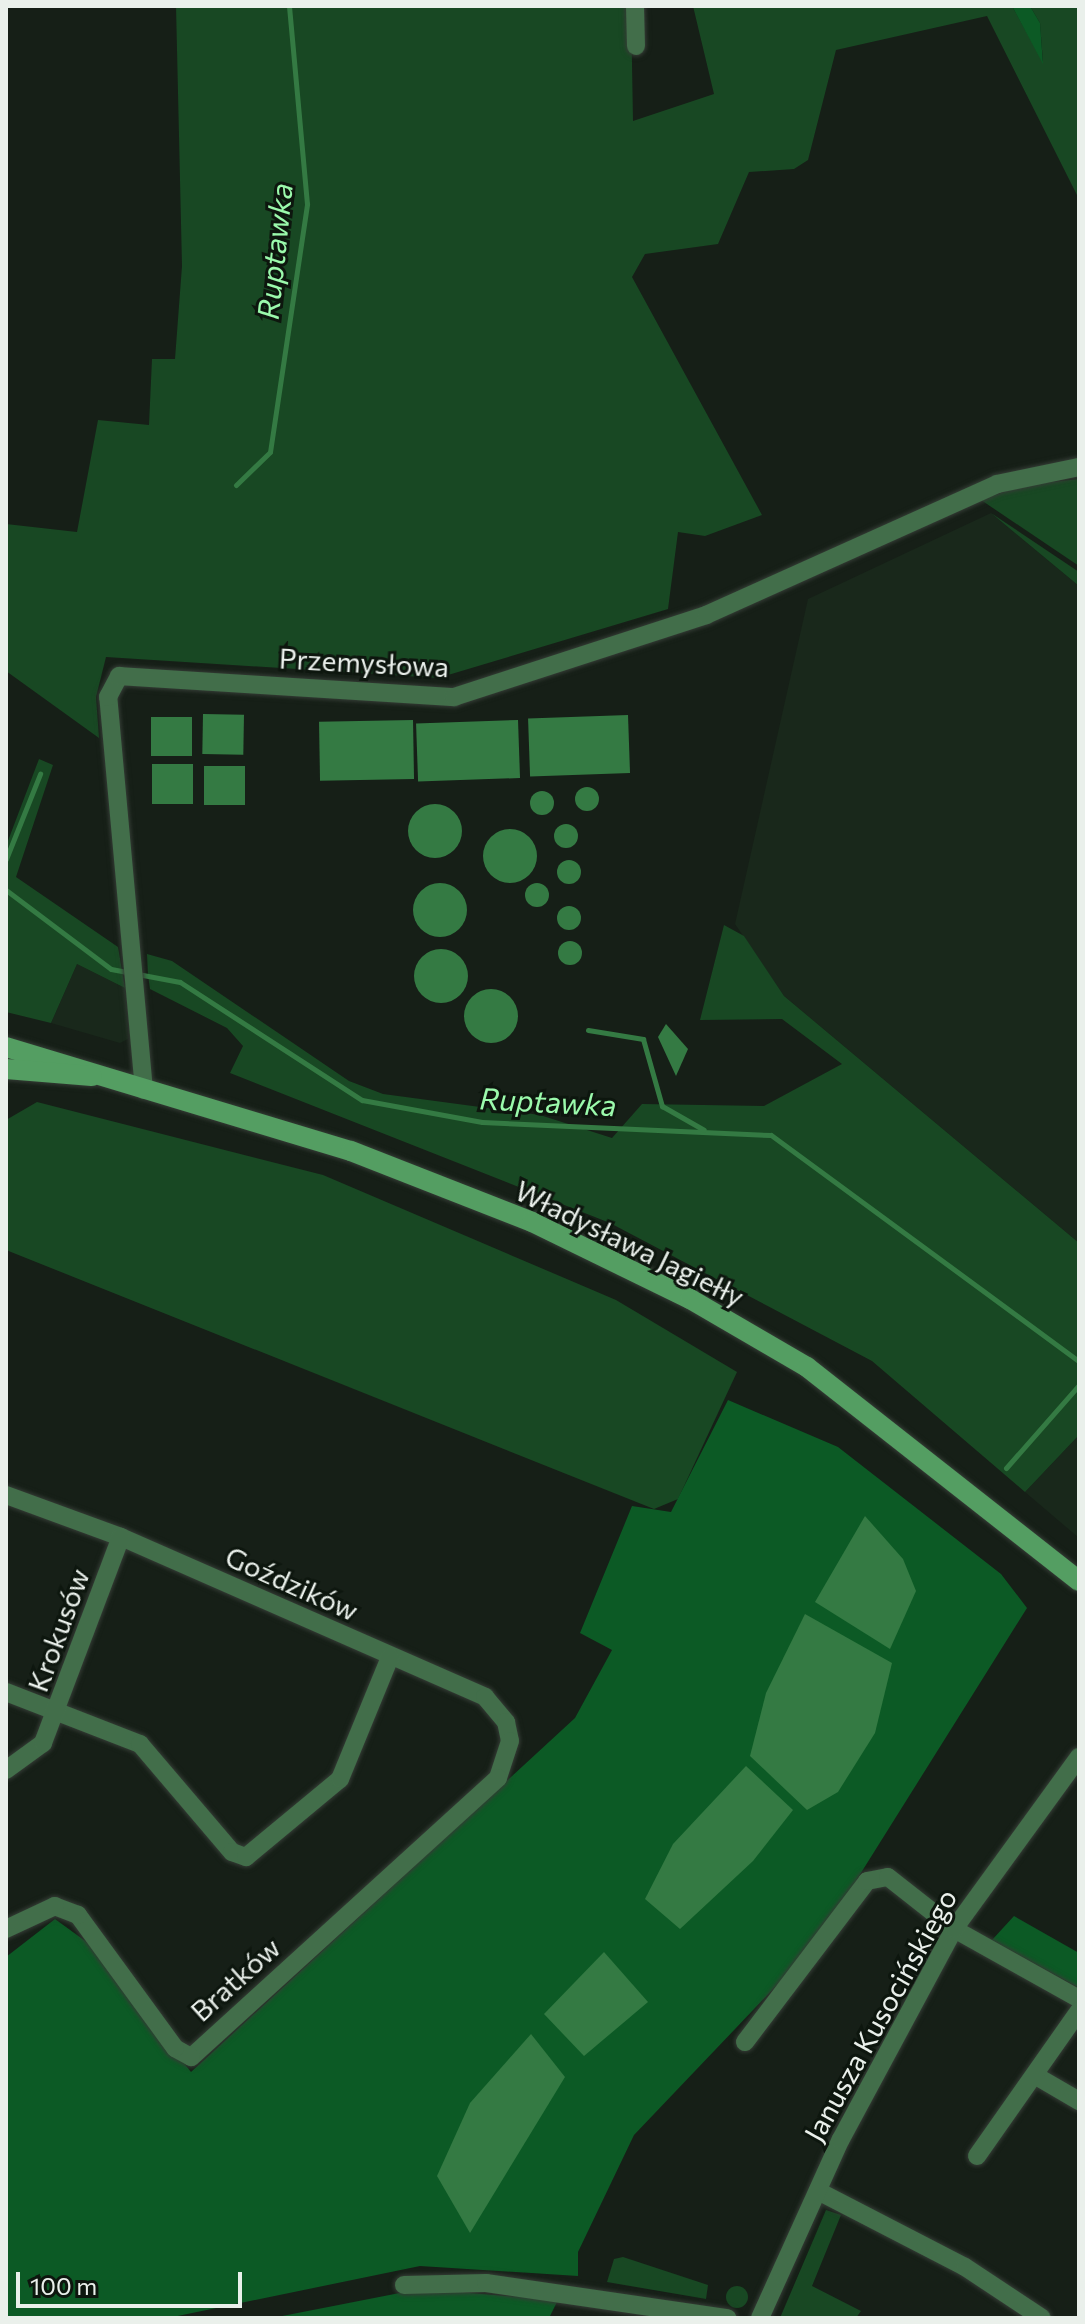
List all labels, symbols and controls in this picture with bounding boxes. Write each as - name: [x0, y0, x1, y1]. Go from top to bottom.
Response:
- water label: Ruptawka: [249, 181, 299, 321]
- street label: Przemysłowa: [278, 641, 450, 683]
- water label: Ruptawka: [479, 1079, 617, 1123]
- street label: Władysława Jagiełły: [510, 1173, 750, 1313]
- street label: Goździków: [220, 1539, 364, 1627]
- street label: Krokusów: [20, 1564, 96, 1696]
- street label: Janusza Kusocińskiego: [797, 1883, 963, 2147]
- street label: Bratków: [184, 1930, 286, 2028]
- scale bar: [20, 2256, 246, 2306]
- text: 100 m: [30, 2271, 97, 2300]

